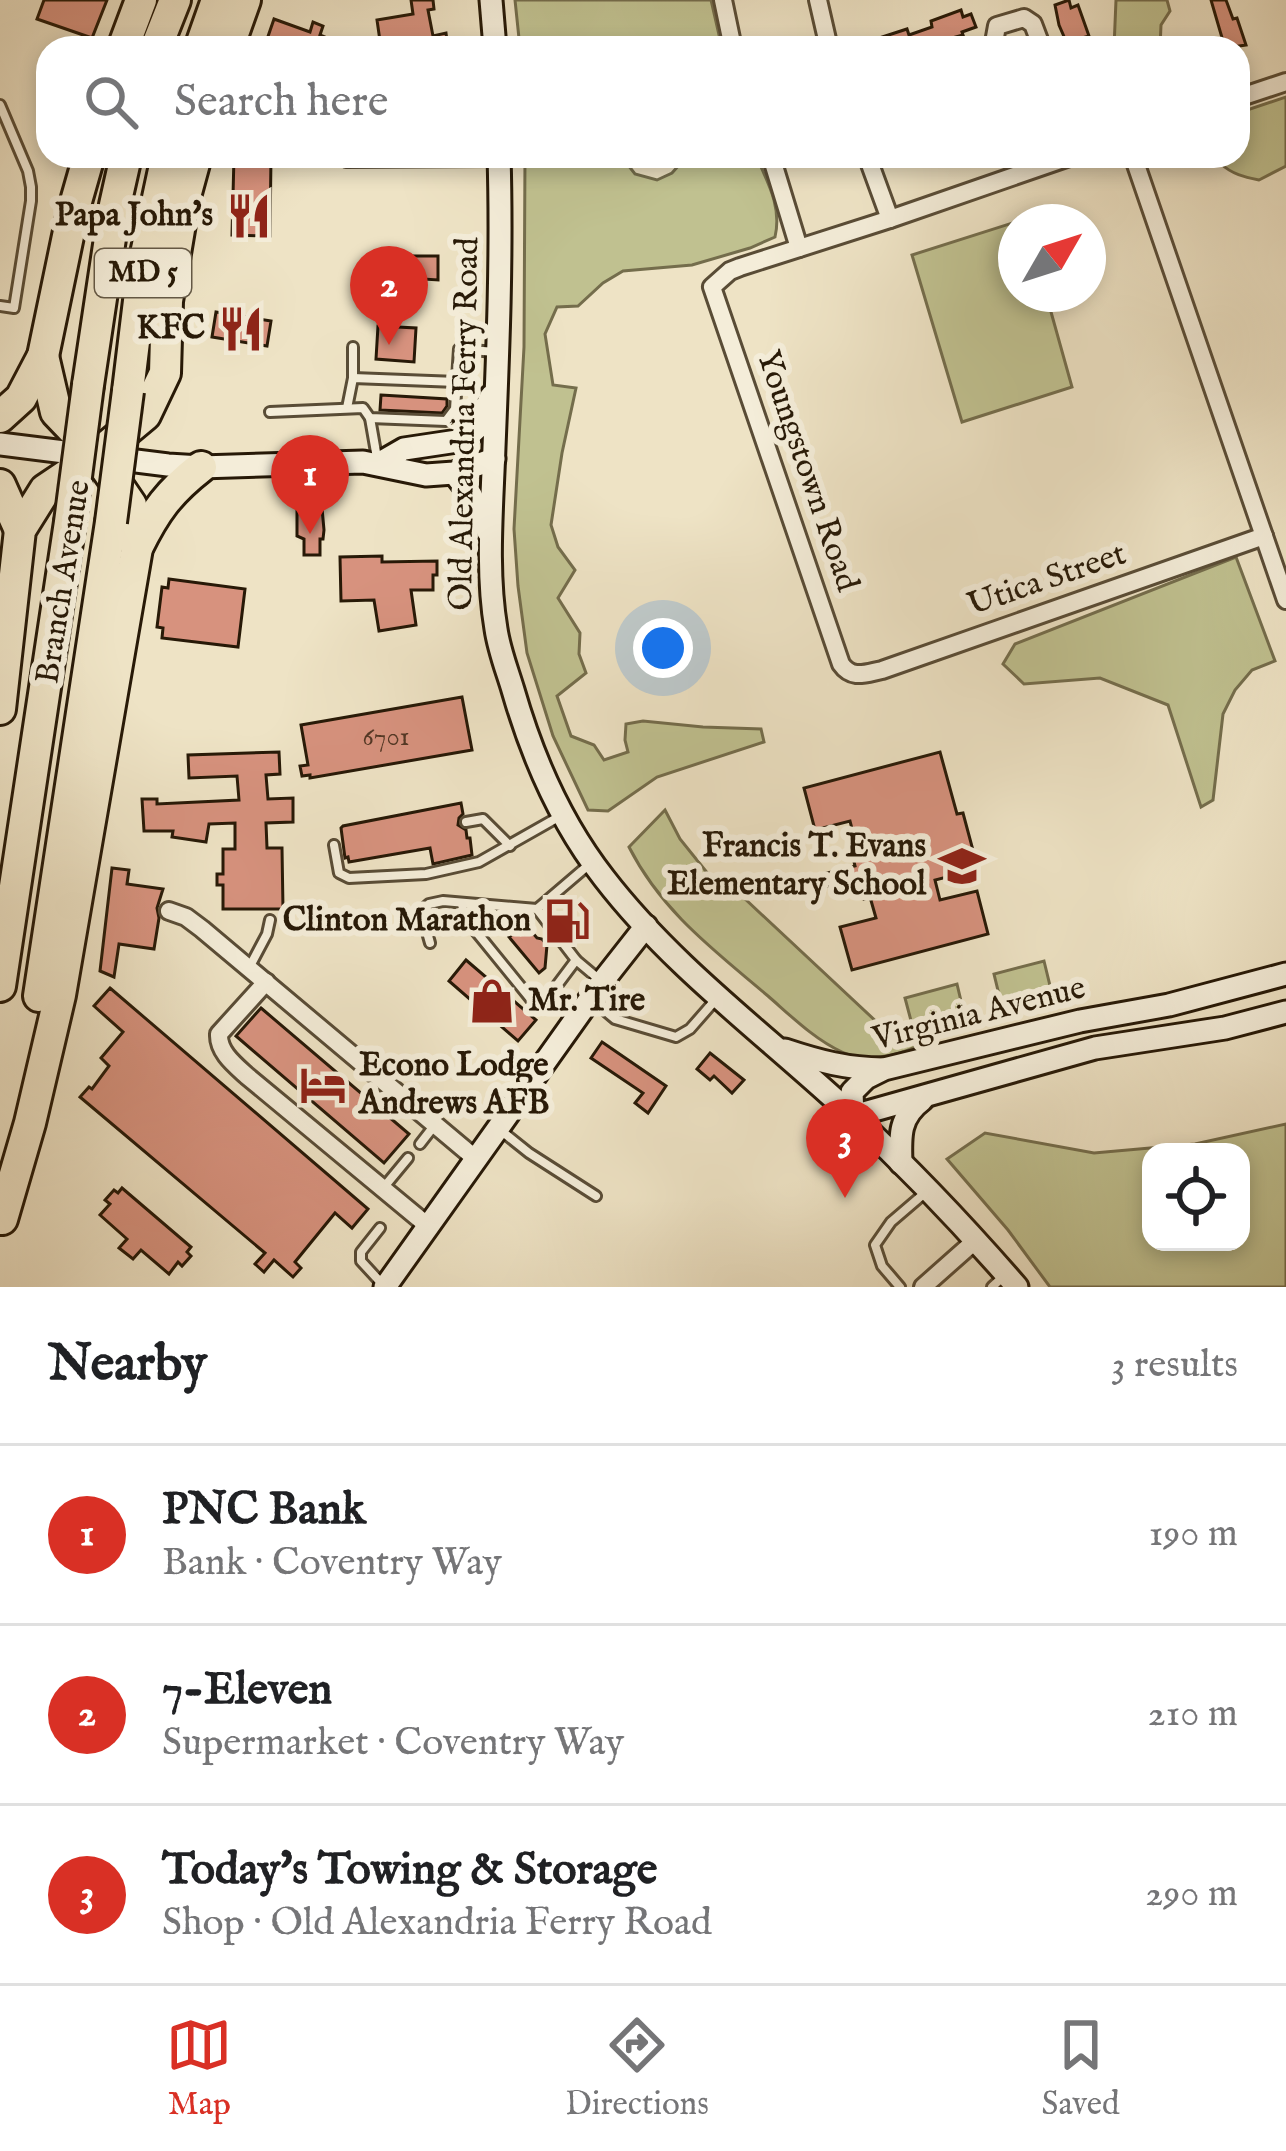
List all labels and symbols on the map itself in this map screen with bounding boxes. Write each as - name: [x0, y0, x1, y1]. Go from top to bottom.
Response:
- restaurant icon: Papa John's: [224, 191, 274, 241]
- place label: Papa John's: [55, 195, 213, 237]
- north arrow: [998, 204, 1106, 312]
- street label: Old Alexandria Ferry Road: [441, 237, 489, 611]
- pin: 2: [350, 246, 428, 345]
- road number: MD 5: [95, 249, 191, 297]
- restaurant icon: KFC: [216, 304, 266, 354]
- place label: KFC: [137, 308, 205, 350]
- street label: Youngstown Road: [746, 345, 868, 597]
- pin: 1: [271, 435, 349, 534]
- street label: Branch Avenue: [27, 477, 101, 687]
- street label: Utica Street: [962, 533, 1132, 627]
- your location: [633, 618, 693, 678]
- house number: 6701: [362, 721, 410, 755]
- place label: Francis T. Evans Elementary School: [667, 826, 927, 906]
- school or university icon: Francis T. Evans Elementary School: [937, 841, 987, 891]
- fuel station icon: Clinton Marathon: [542, 896, 592, 946]
- place label: Clinton Marathon: [283, 900, 531, 942]
- street label: Virginia Avenue: [867, 967, 1090, 1061]
- shop icon: Mr. Tire: [467, 976, 517, 1026]
- place label: Mr. Tire: [528, 980, 645, 1022]
- place label: Econo Lodge Andrews AFB: [357, 1045, 549, 1125]
- hotel icon: Econo Lodge Andrews AFB: [298, 1060, 348, 1110]
- pin: 3: [806, 1099, 884, 1198]

